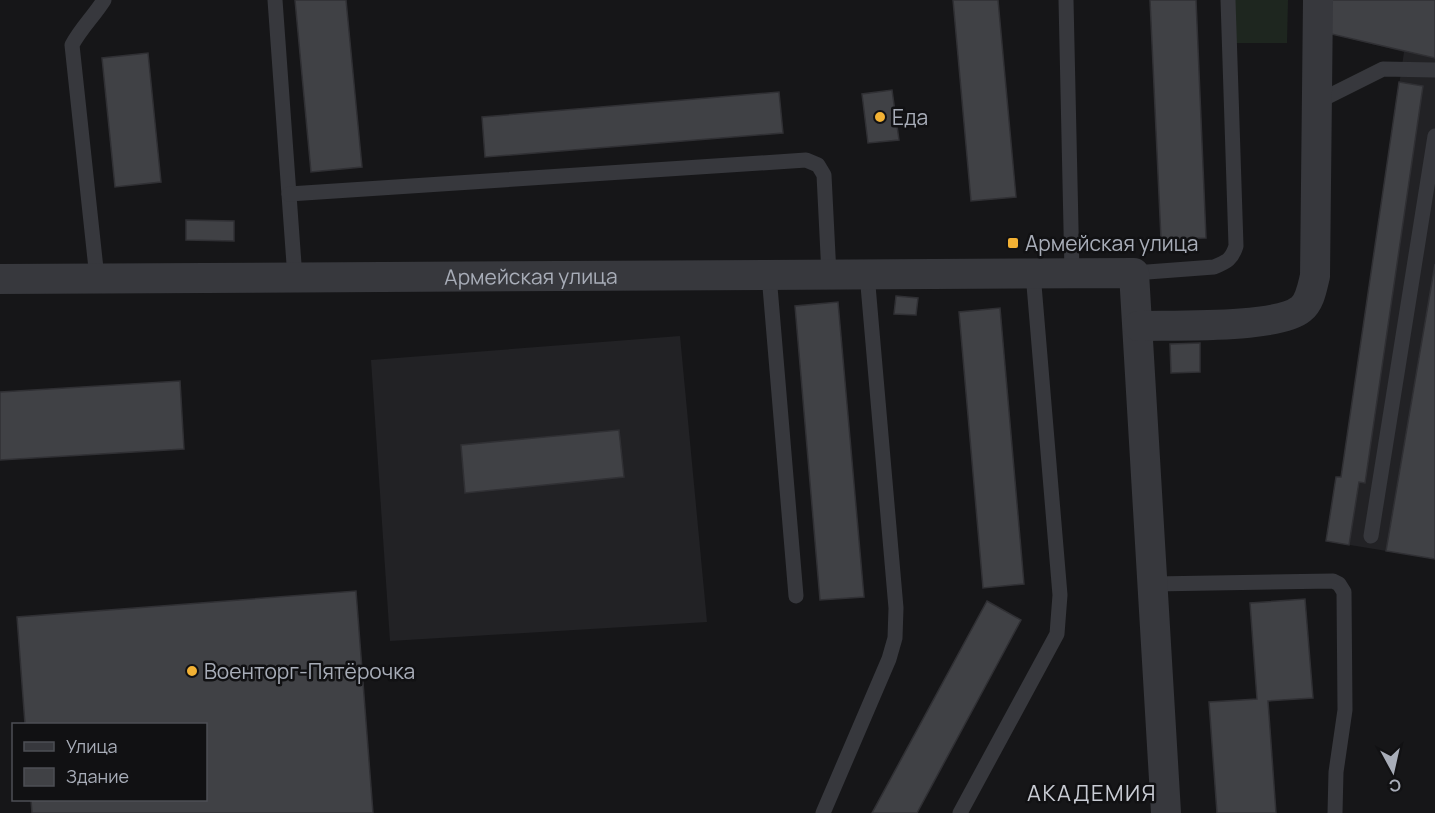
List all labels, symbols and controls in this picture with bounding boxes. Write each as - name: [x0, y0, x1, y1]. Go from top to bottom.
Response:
- place label: Еда: [892, 103, 928, 131]
- marker: Еда: [873, 110, 887, 124]
- place label: Армейская улица: [1025, 229, 1198, 257]
- marker: Армейская улица: [1006, 236, 1020, 250]
- street label: Армейская улица: [444, 262, 618, 291]
- place label: Военторг-Пятёрочка: [204, 657, 415, 685]
- marker: Военторг-Пятёрочка: [185, 664, 199, 678]
- legend: [12, 723, 207, 801]
- text: Улица: [66, 734, 118, 758]
- north arrow: [1363, 741, 1423, 801]
- text: Здание: [66, 764, 129, 788]
- text: С: [1388, 774, 1402, 798]
- district label: АКАДЕМИЯ: [1027, 778, 1157, 808]

